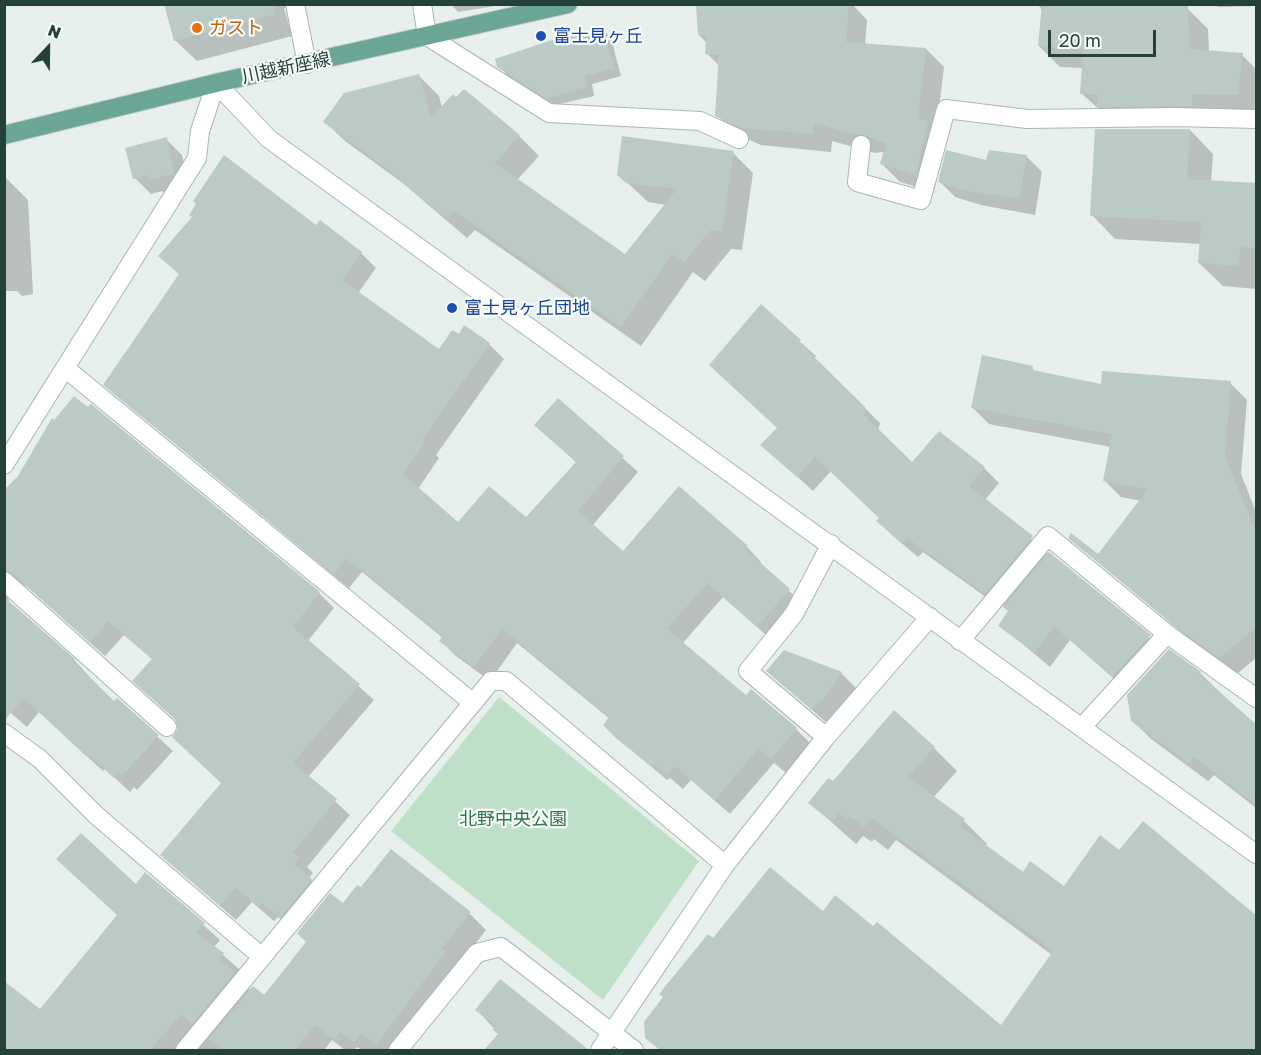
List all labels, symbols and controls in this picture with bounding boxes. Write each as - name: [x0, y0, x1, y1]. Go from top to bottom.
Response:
- place label: ガスト: [209, 17, 263, 39]
- north arrow: [18, 18, 78, 78]
- scale bar: [1051, 18, 1159, 56]
- text: N: [45, 20, 64, 43]
- marker: ガスト: [190, 21, 204, 35]
- place label: 富士見ヶ丘: [553, 25, 643, 47]
- marker: 富士見ヶ丘: [534, 29, 548, 43]
- text: 20 m: [1059, 29, 1101, 51]
- street label: 川越新座線: [240, 48, 332, 88]
- place label: 富士見ヶ丘団地: [464, 297, 590, 319]
- marker: 富士見ヶ丘団地: [445, 301, 459, 315]
- park label: 北野中央公園: [459, 808, 567, 830]

